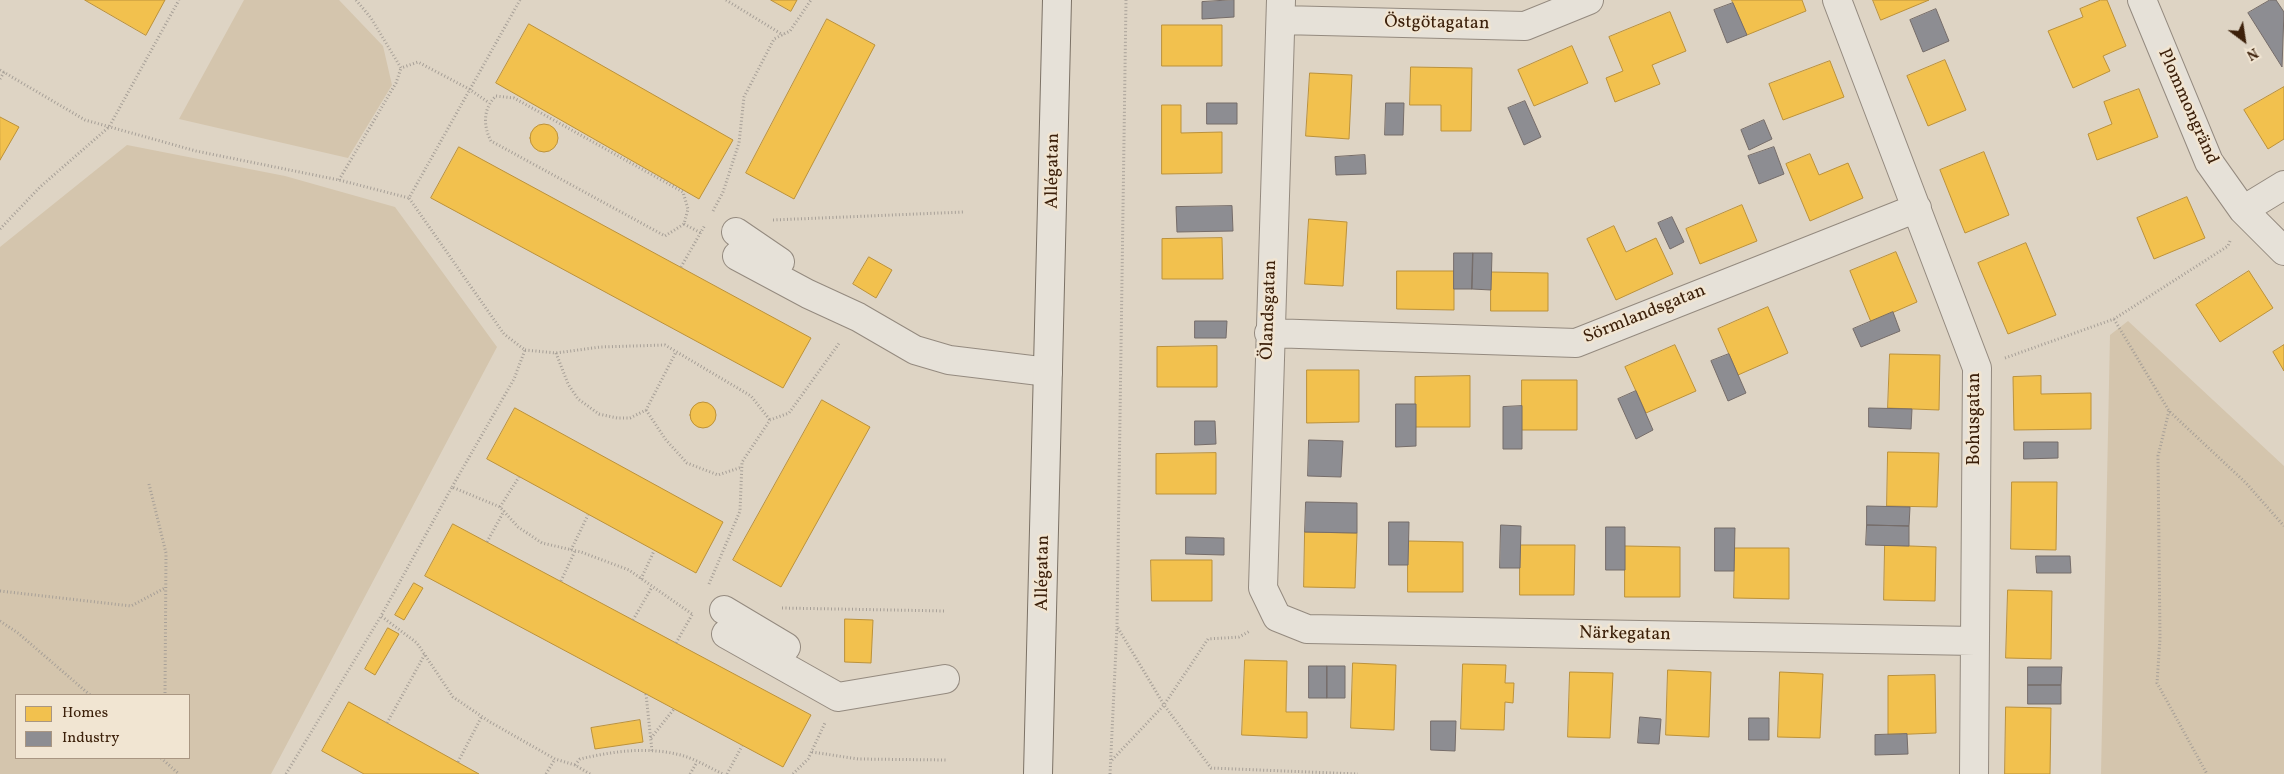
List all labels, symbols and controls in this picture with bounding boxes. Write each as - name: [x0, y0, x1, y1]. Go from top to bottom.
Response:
- street label: Östgötagatan: [1384, 12, 1490, 36]
- north arrow: [2219, 15, 2269, 65]
- text: N: [2243, 43, 2261, 64]
- street label: Plommongränd: [2152, 46, 2222, 168]
- street label: Allégatan: [1043, 133, 1065, 209]
- street label: Ölandsgatan: [1257, 260, 1283, 360]
- street label: Sörmlandsgatan: [1581, 281, 1709, 349]
- street label: Bohusgatan: [1965, 372, 1987, 466]
- street label: Allégatan: [1033, 535, 1055, 611]
- street label: Närkegatan: [1579, 623, 1671, 647]
- legend: [15, 694, 190, 759]
- text: Homes: [62, 703, 108, 724]
- text: Industry: [62, 728, 119, 749]

